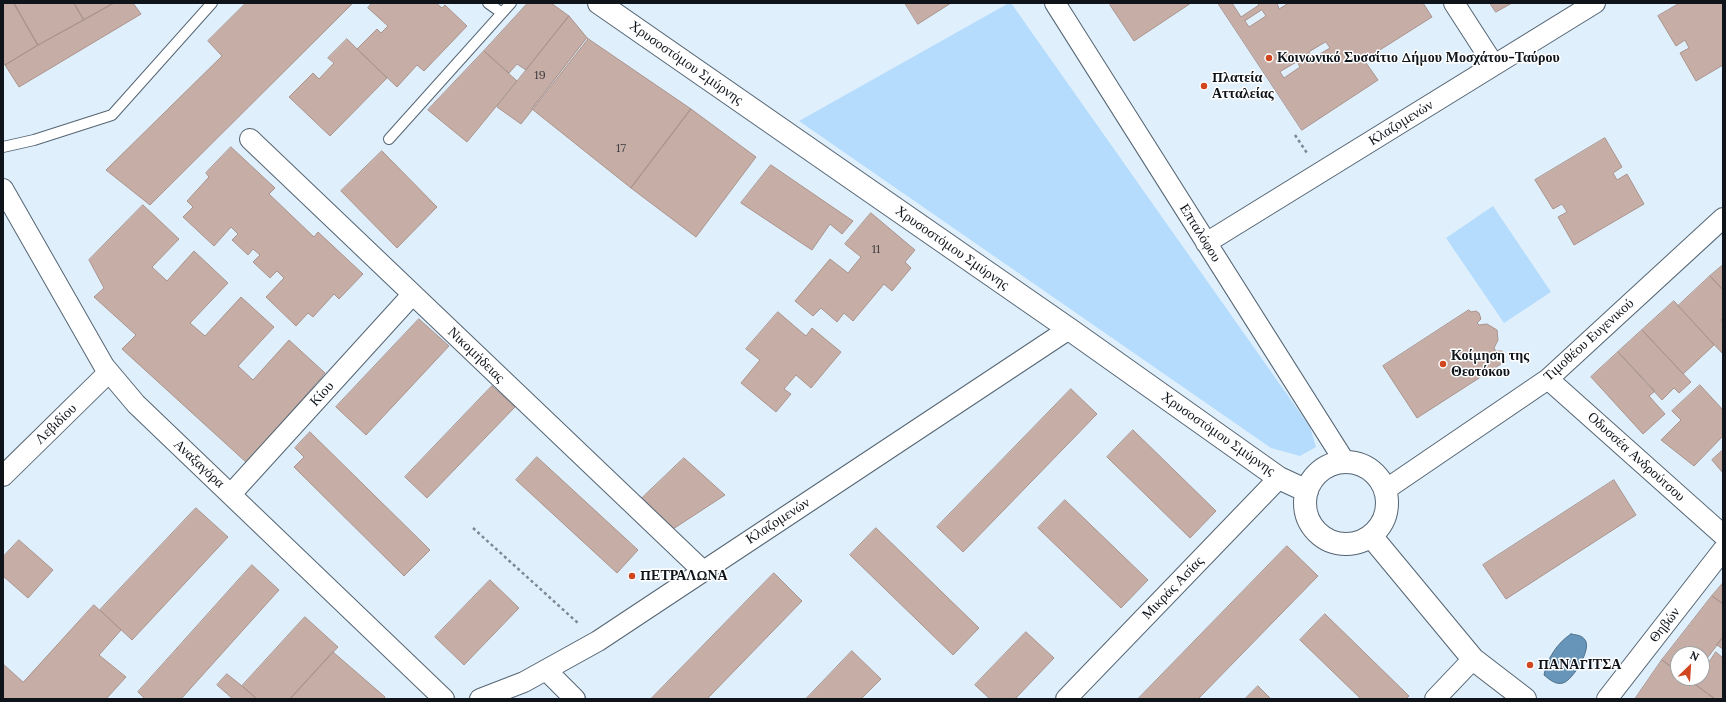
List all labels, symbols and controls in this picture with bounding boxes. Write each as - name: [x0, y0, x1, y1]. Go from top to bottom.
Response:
- street label: Χρυσοστόμου Σμύρνης: [626, 17, 746, 109]
- place label: Κοινωνικό Συσσίτιο Δήμου Μοσχάτου-Ταύρου: [1277, 50, 1560, 66]
- marker: Κοινωνικό Συσσίτιο Δήμου Μοσχάτου-Ταύρου: [1264, 53, 1274, 63]
- house number: 19: [534, 69, 546, 83]
- place label: Πλατεία Ατταλείας: [1212, 70, 1274, 102]
- marker: Πλατεία Ατταλείας: [1199, 81, 1209, 91]
- street label: Κλαζομενών: [1366, 97, 1436, 149]
- house number: 17: [616, 142, 626, 156]
- street label: Επταλόφου: [1176, 201, 1224, 265]
- street label: Χρυσοστόμου Σμύρνης: [892, 202, 1012, 294]
- house number: 11: [872, 243, 880, 257]
- street label: Τιμοθέου Ευγενικού: [1540, 295, 1638, 385]
- street label: Νικομήδειας: [444, 324, 508, 386]
- place label: Κοίμηση της Θεοτόκου: [1451, 348, 1529, 380]
- marker: Κοίμηση της Θεοτόκου: [1438, 359, 1448, 369]
- street label: Κίου: [306, 378, 338, 410]
- street label: Χρυσοστόμου Σμύρνης: [1158, 388, 1278, 480]
- street label: Λεβιδίου: [32, 400, 80, 448]
- street label: Οδυσσέα Ανδρούτσου: [1584, 409, 1688, 505]
- street label: Αναξαγόρα: [170, 436, 228, 492]
- street label: Κλαζομενών: [743, 494, 813, 548]
- street label: Μικράς Ασίας: [1139, 553, 1207, 623]
- place label: ΠΕΤΡΑΛΩΝΑ: [640, 568, 728, 584]
- marker: ΠΕΤΡΑΛΩΝΑ: [627, 571, 637, 581]
- street label: Θηβών: [1646, 604, 1684, 646]
- north arrow: [1670, 646, 1710, 686]
- text: N: [1688, 648, 1701, 664]
- place label: ΠΑΝΑΓΙΤΣΑ: [1538, 657, 1621, 673]
- marker: ΠΑΝΑΓΙΤΣΑ: [1525, 660, 1535, 670]

